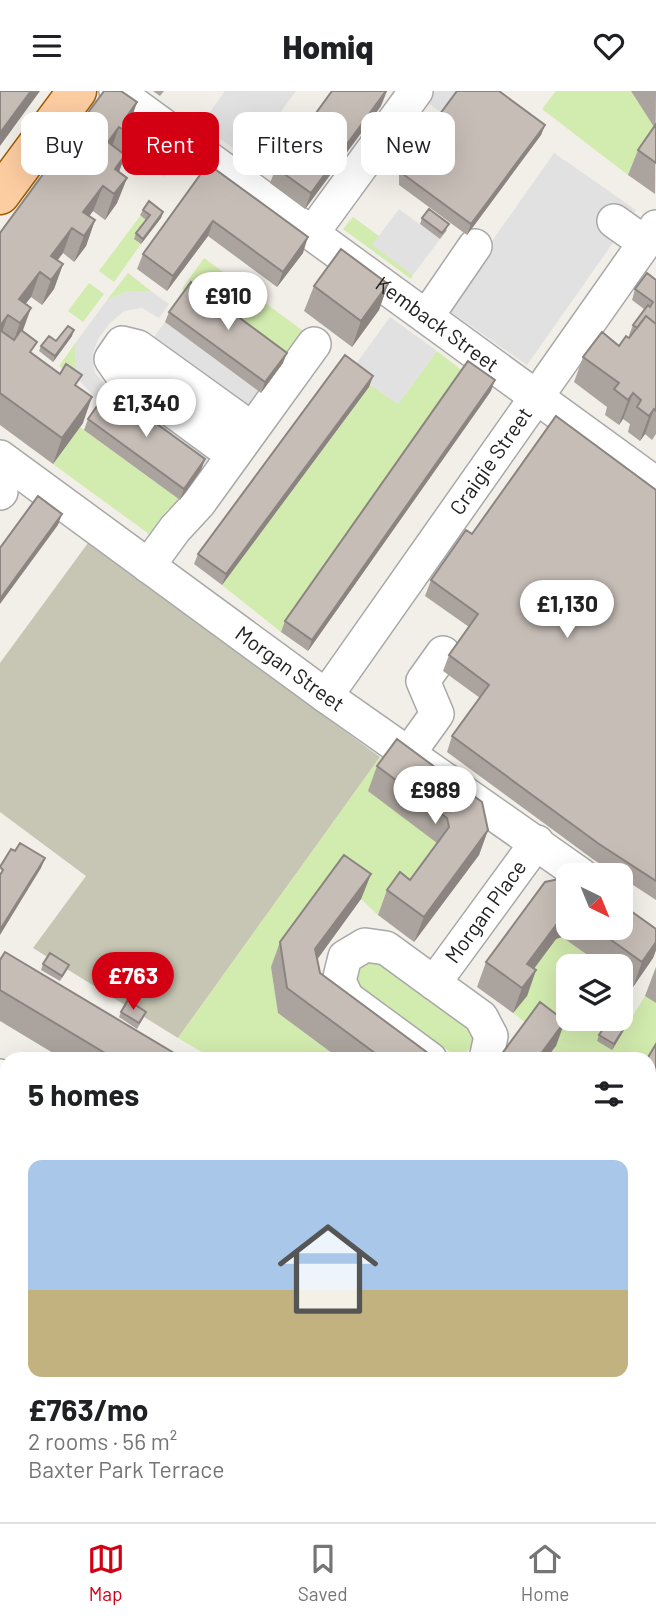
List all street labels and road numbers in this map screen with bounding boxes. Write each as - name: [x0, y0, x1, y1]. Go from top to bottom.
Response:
- street label: Kemback Street: [371, 270, 504, 377]
- street label: Craigie Street: [443, 402, 536, 519]
- street label: Morgan Street: [231, 620, 350, 716]
- street label: Morgan Place: [439, 855, 531, 967]

